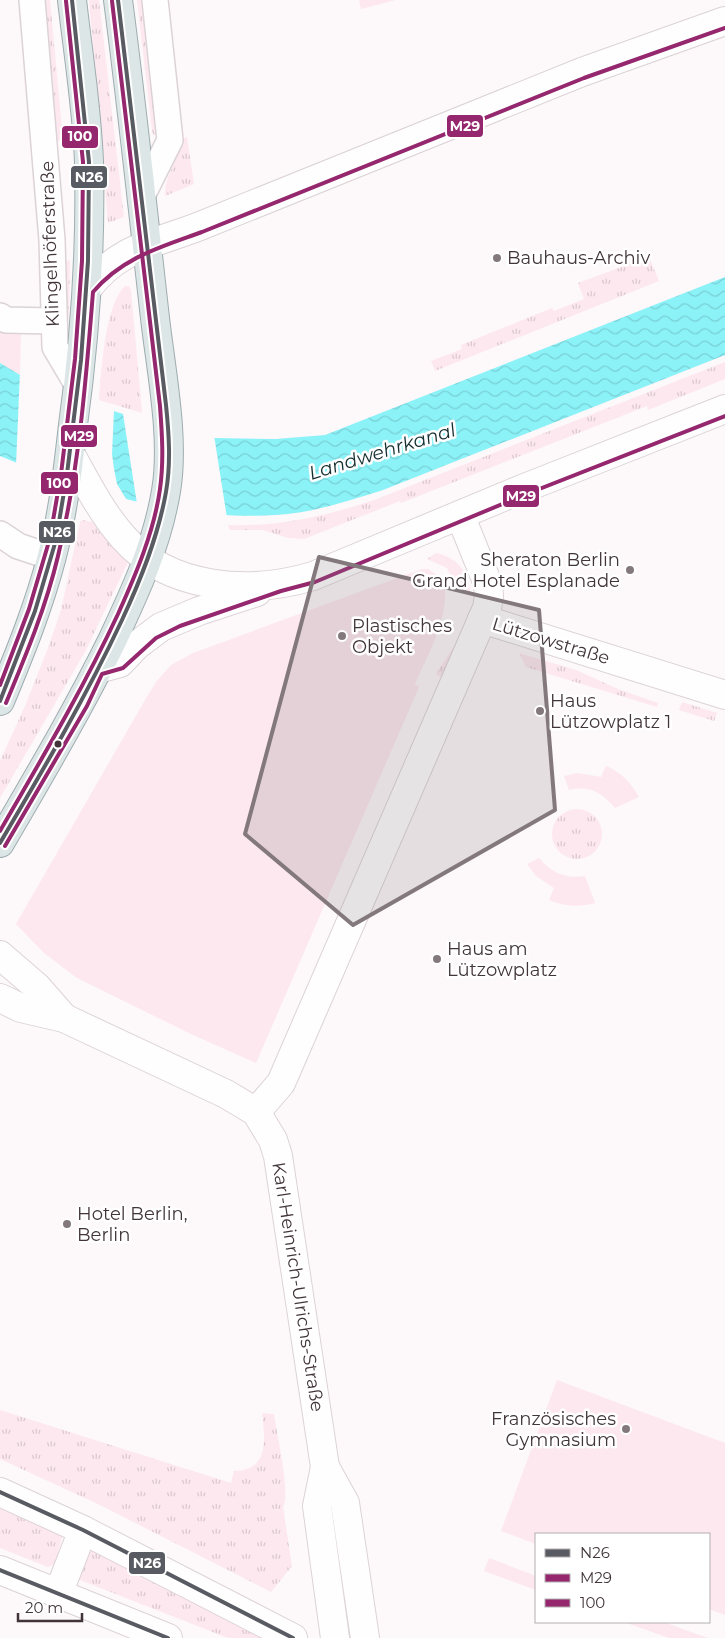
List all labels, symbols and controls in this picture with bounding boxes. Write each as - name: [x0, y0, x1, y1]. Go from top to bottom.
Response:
- line badge: M29: [446, 114, 484, 138]
- text: M29: [450, 117, 480, 135]
- line badge: 100: [61, 125, 99, 149]
- text: 100: [68, 127, 92, 145]
- street label: Klingelhöferstraße: [36, 160, 64, 327]
- line badge: N26: [70, 165, 108, 189]
- text: N26: [75, 168, 103, 186]
- place label: Bauhaus-Archiv: [507, 247, 650, 269]
- marker: Bauhaus-Archiv: [491, 252, 503, 264]
- water label: Landwehrkanal: [306, 418, 459, 485]
- line badge: M29: [60, 424, 98, 448]
- text: M29: [64, 427, 94, 445]
- line badge: 100: [40, 471, 79, 495]
- text: 100: [47, 474, 71, 492]
- line badge: M29: [502, 484, 540, 508]
- text: M29: [506, 487, 536, 505]
- line badge: N26: [38, 520, 76, 544]
- text: N26: [43, 523, 71, 541]
- place label: Sheraton Berlin Grand Hotel Esplanade: [412, 549, 620, 592]
- marker: Sheraton Berlin Grand Hotel Esplanade: [624, 564, 636, 576]
- street label: Lützowstraße: [490, 613, 613, 669]
- place label: Plastisches Objekt: [352, 615, 452, 658]
- marker: Plastisches Objekt: [336, 630, 348, 642]
- place label: Haus Lützowplatz 1: [550, 690, 671, 733]
- marker: Haus Lützowplatz 1: [534, 705, 546, 717]
- unlabelled marker: [53, 739, 63, 749]
- place label: Haus am Lützowplatz: [447, 938, 557, 981]
- marker: Haus am Lützowplatz: [431, 953, 443, 965]
- street label: Karl-Heinrich-Ulrichs-Straße: [267, 1161, 329, 1413]
- place label: Hotel Berlin, Berlin: [77, 1203, 188, 1246]
- marker: Hotel Berlin, Berlin: [61, 1218, 73, 1230]
- place label: Französisches Gymnasium: [491, 1408, 616, 1451]
- marker: Französisches Gymnasium: [620, 1423, 632, 1435]
- legend: [535, 1533, 710, 1623]
- text: N26: [580, 1543, 610, 1562]
- line badge: N26: [128, 1551, 166, 1575]
- text: N26: [133, 1554, 161, 1572]
- text: M29: [580, 1568, 612, 1587]
- scale bar: [18, 1590, 81, 1622]
- text: 100: [580, 1593, 605, 1612]
- text: 20 m: [25, 1598, 63, 1617]

